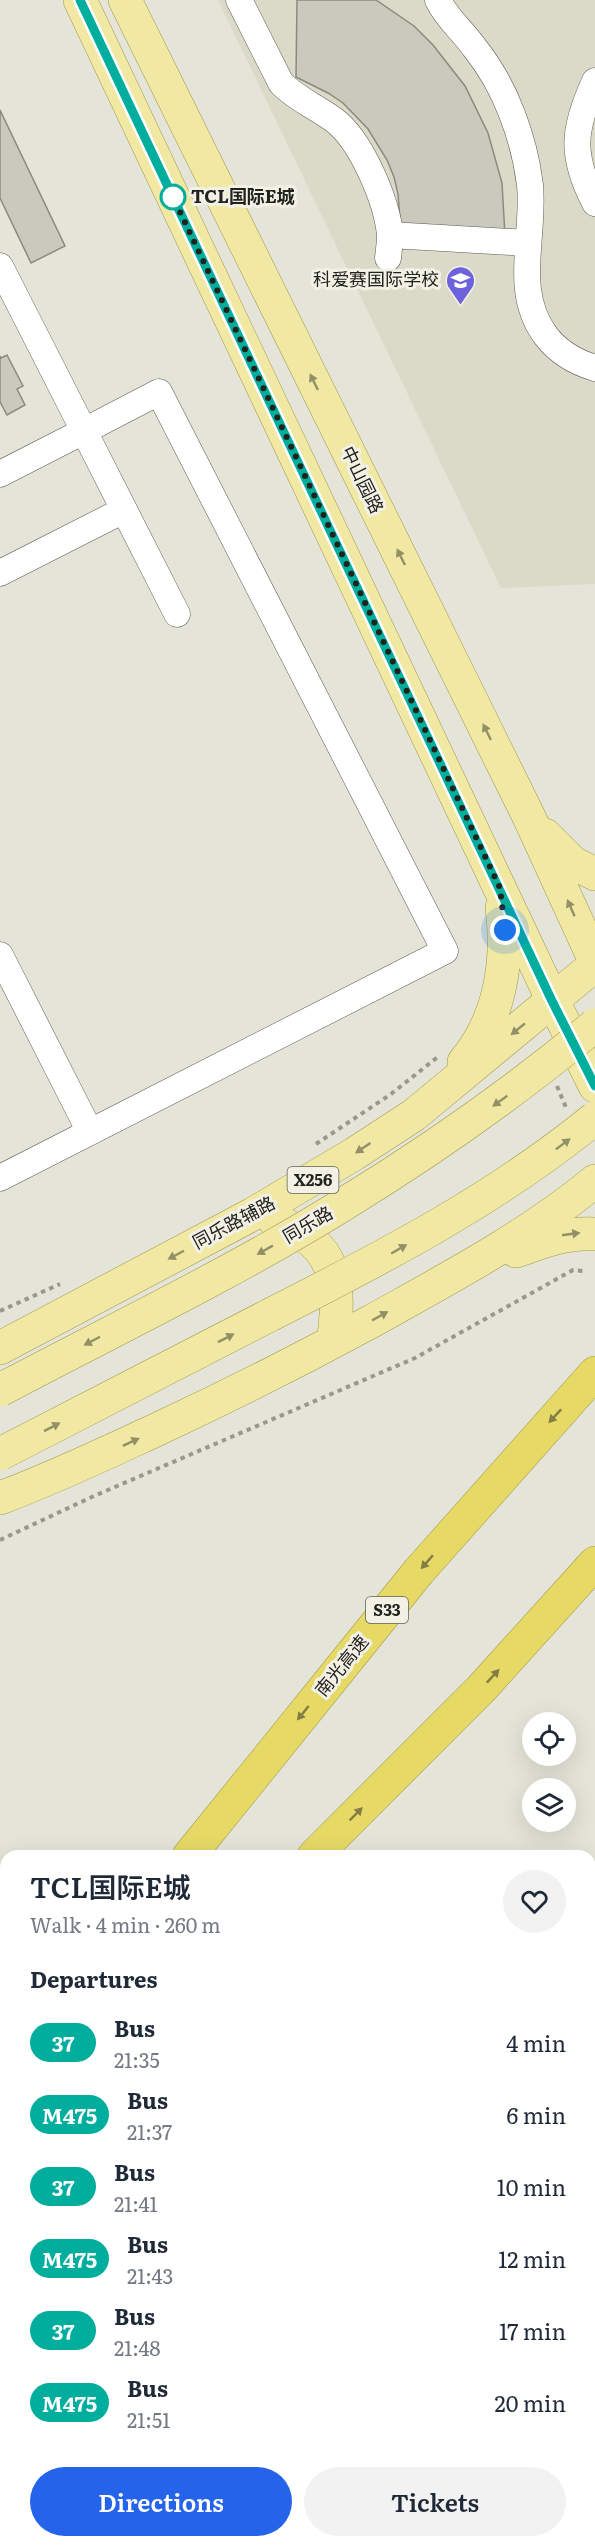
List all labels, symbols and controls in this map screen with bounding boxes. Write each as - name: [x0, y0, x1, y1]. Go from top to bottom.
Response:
- place label: TCL国际E城: [191, 182, 295, 209]
- marker: TCL国际E城: [160, 184, 186, 210]
- school or university icon: 科爱赛国际学校: [444, 264, 476, 306]
- place label: 科爱赛国际学校: [313, 265, 439, 292]
- one-way arrow: [310, 374, 319, 391]
- street label: 中山园路: [335, 441, 391, 518]
- one-way arrow: [396, 548, 406, 566]
- one-way arrow: [483, 723, 492, 740]
- one-way arrow: [566, 899, 575, 917]
- your location: [490, 915, 520, 945]
- one-way arrow: [510, 1023, 526, 1036]
- one-way arrow: [493, 1095, 509, 1107]
- one-way arrow: [555, 1137, 571, 1150]
- one-way arrow: [356, 1142, 372, 1154]
- road number: X256: [288, 1167, 338, 1193]
- street label: 同乐路辅路: [187, 1189, 279, 1255]
- street label: 同乐路: [277, 1199, 337, 1249]
- one-way arrow: [561, 1230, 580, 1239]
- one-way arrow: [391, 1244, 408, 1254]
- one-way arrow: [256, 1245, 273, 1255]
- one-way arrow: [167, 1250, 184, 1260]
- one-way arrow: [372, 1311, 389, 1321]
- one-way arrow: [217, 1333, 234, 1343]
- one-way arrow: [83, 1336, 100, 1346]
- one-way arrow: [548, 1408, 562, 1423]
- one-way arrow: [44, 1422, 61, 1432]
- one-way arrow: [122, 1437, 139, 1446]
- one-way arrow: [420, 1555, 434, 1570]
- road number: S33: [366, 1597, 408, 1623]
- street label: 南光高速: [308, 1629, 374, 1702]
- one-way arrow: [486, 1668, 500, 1683]
- one-way arrow: [297, 1705, 310, 1721]
- map controls: [522, 1712, 576, 1832]
- button: locate: [522, 1712, 576, 1766]
- button: layers: [522, 1778, 576, 1832]
- one-way arrow: [348, 1808, 362, 1822]
- text: TCL国际E城: [30, 1865, 191, 1907]
- button: heart: [503, 1870, 566, 1933]
- text: Walk · 4 min · 260 m: [30, 1909, 221, 1939]
- text: Departures: [30, 1962, 157, 1995]
- text: Bus: [114, 2011, 155, 2044]
- text: 4 min: [506, 2026, 566, 2059]
- text: 37: [52, 2027, 74, 2058]
- text: 21:35: [114, 2044, 160, 2074]
- text: Bus: [127, 2083, 168, 2116]
- text: 6 min: [507, 2098, 566, 2131]
- text: M475: [42, 2099, 97, 2130]
- text: 21:37: [127, 2116, 172, 2146]
- text: Bus: [114, 2155, 155, 2188]
- text: 10 min: [497, 2170, 566, 2203]
- text: 37: [52, 2171, 74, 2202]
- text: 21:41: [114, 2188, 158, 2218]
- text: Bus: [127, 2227, 168, 2260]
- text: 12 min: [498, 2242, 566, 2275]
- text: M475: [42, 2243, 97, 2274]
- text: 21:43: [127, 2260, 173, 2290]
- text: Bus: [114, 2299, 155, 2332]
- text: 17 min: [499, 2314, 566, 2347]
- text: 37: [52, 2315, 74, 2346]
- text: 21:48: [114, 2332, 161, 2362]
- text: Bus: [127, 2371, 168, 2404]
- text: 20 min: [494, 2386, 566, 2419]
- text: M475: [42, 2387, 97, 2418]
- text: 21:51: [127, 2404, 170, 2434]
- button: Directions: [30, 2467, 292, 2536]
- button: Tickets: [304, 2467, 566, 2536]

